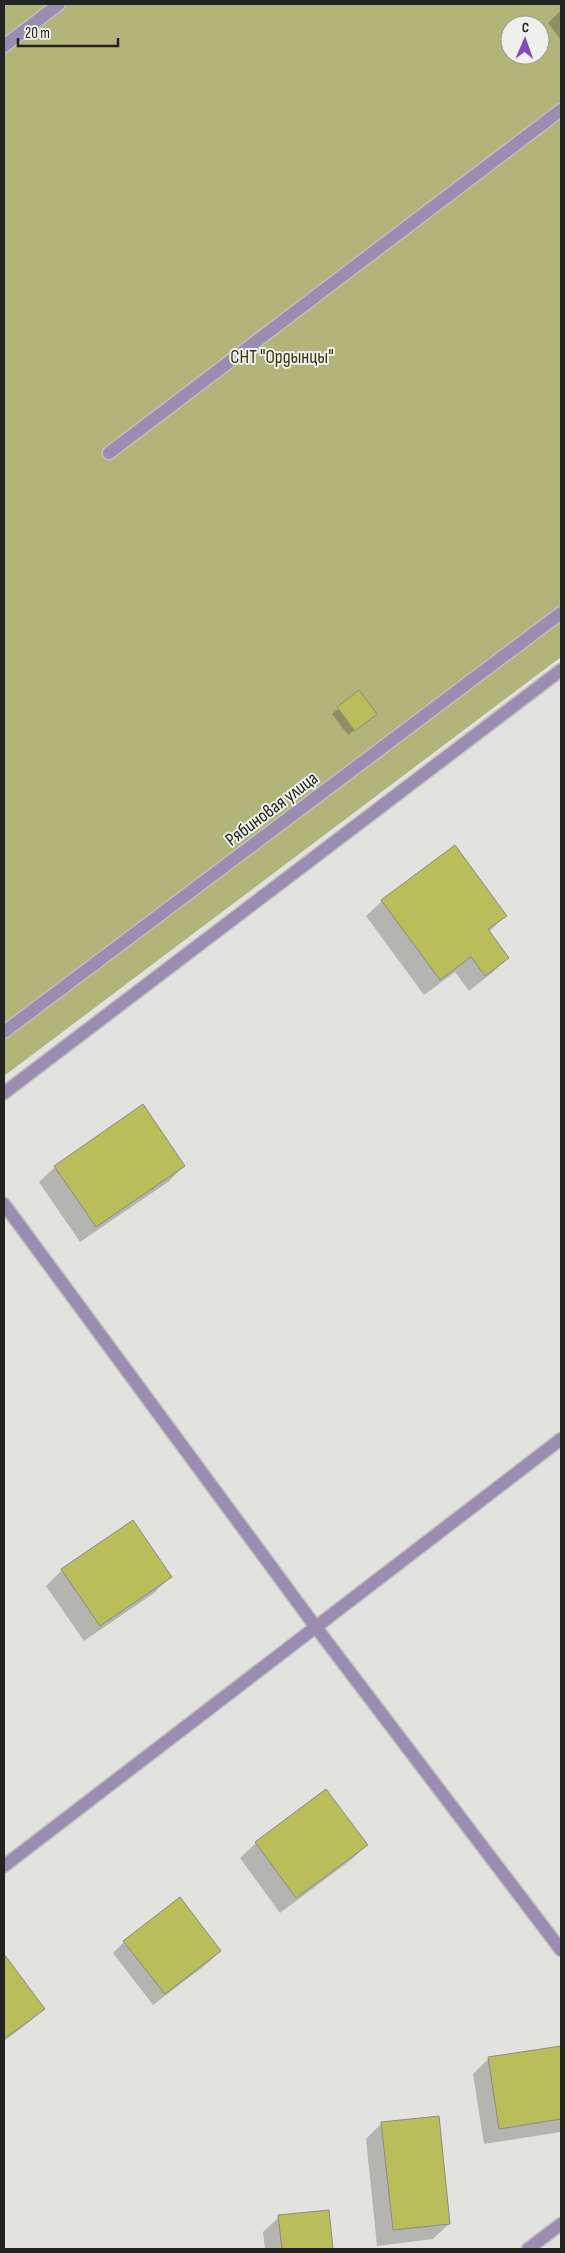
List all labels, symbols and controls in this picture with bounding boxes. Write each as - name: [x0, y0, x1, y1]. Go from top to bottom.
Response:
- scale bar: [18, 15, 118, 47]
- north arrow: [500, 15, 550, 65]
- text: С: [522, 19, 529, 36]
- text: 20 m: [25, 24, 50, 43]
- park label: СНТ "Ордынцы": [230, 346, 334, 369]
- street label: Рябиновая улица: [221, 767, 323, 851]

